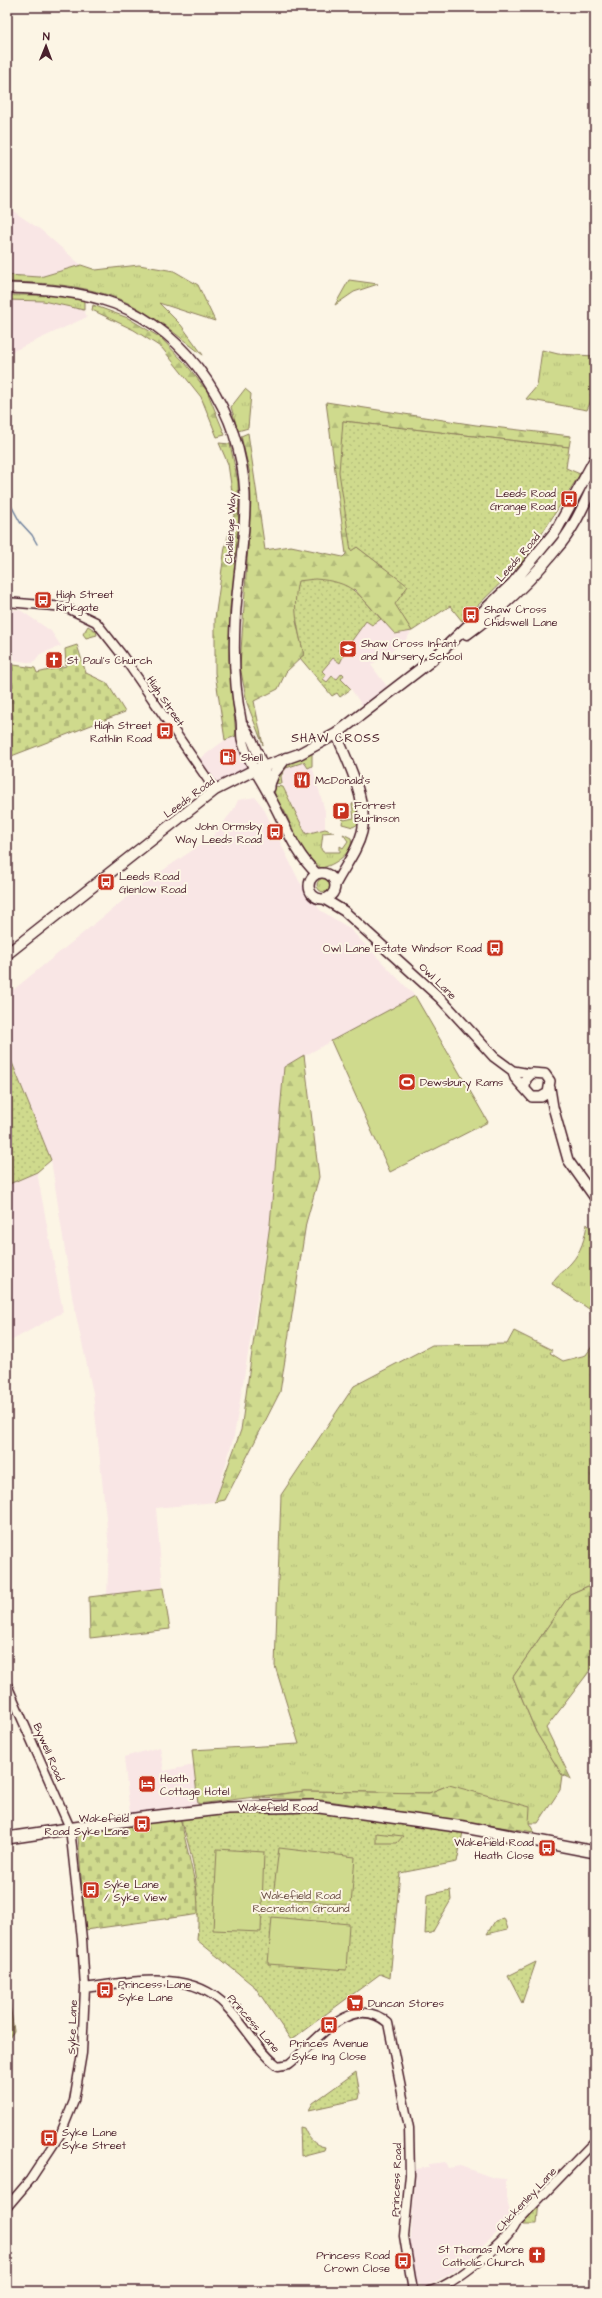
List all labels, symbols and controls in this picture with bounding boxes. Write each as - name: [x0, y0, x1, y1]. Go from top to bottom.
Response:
- north arrow: [26, 26, 66, 66]
- text: N: [43, 29, 50, 44]
- place label: Leeds Road Grange Road: [490, 486, 556, 515]
- bus stop icon: Leeds Road Grange Road: [559, 489, 579, 509]
- street label: Challenge Way: [221, 492, 241, 564]
- street label: Leeds Road: [493, 529, 544, 585]
- place label: High Street Kirkgate: [56, 587, 114, 616]
- bus stop icon: High Street Kirkgate: [33, 590, 53, 610]
- place label: Shaw Cross Chidswell Lane: [484, 602, 557, 630]
- bus stop icon: Shaw Cross Chidswell Lane: [461, 605, 481, 625]
- place label: Shaw Cross Infant and Nursery School: [361, 636, 463, 665]
- school or university icon: Shaw Cross Infant and Nursery School: [338, 639, 358, 659]
- church icon: St Paul's Church: [44, 650, 64, 670]
- place label: St Paul's Church: [67, 653, 152, 668]
- street label: High Street: [142, 673, 188, 730]
- place label: High Street Rathlin Road: [90, 718, 153, 746]
- bus stop icon: High Street Rathlin Road: [155, 721, 175, 741]
- district label: SHAW CROSS: [291, 730, 381, 747]
- fuel station icon: Shell: [218, 747, 238, 767]
- place label: Shell: [241, 750, 263, 765]
- restaurant icon: McDonald's: [292, 770, 312, 790]
- street label: Leeds Road: [161, 773, 218, 822]
- place label: McDonald's: [315, 773, 371, 788]
- place label: Forrest Burlinson: [354, 798, 400, 826]
- parking icon: Forrest Burlinson: [331, 801, 351, 821]
- place label: John Ormsby Way Leeds Road: [175, 819, 262, 848]
- bus stop icon: John Ormsby Way Leeds Road: [265, 822, 285, 842]
- place label: Leeds Road Glenlow Road: [119, 869, 187, 897]
- bus stop icon: Leeds Road Glenlow Road: [96, 872, 116, 892]
- bus stop icon: Owl Lane Estate Windsor Road: [485, 938, 505, 958]
- place label: Owl Lane Estate Windsor Road: [323, 941, 482, 956]
- street label: Owl Lane: [416, 960, 460, 1003]
- sports icon: Dewsbury Rams: [397, 1072, 417, 1092]
- place label: Dewsbury Rams: [420, 1075, 504, 1091]
- street label: Bywell Road: [29, 1721, 68, 1784]
- place label: Heath Cottage Hotel: [160, 1771, 230, 1800]
- hotel icon: Heath Cottage Hotel: [137, 1774, 157, 1794]
- street label: Wakefield Road: [238, 1800, 318, 1815]
- place label: Wakefield Road Syke Lane: [44, 1811, 129, 1840]
- bus stop icon: Wakefield Road Syke Lane: [132, 1814, 152, 1834]
- place label: Wakefield Road Heath Close: [454, 1835, 534, 1863]
- bus stop icon: Wakefield Road Heath Close: [537, 1838, 557, 1858]
- place label: Syke Lane / Syke View: [104, 1877, 167, 1906]
- bus stop icon: Syke Lane / Syke View: [81, 1880, 101, 1900]
- park label: Wakefield Road Recreation Ground: [252, 1888, 350, 1916]
- place label: Princess Lane Syke Lane: [118, 1977, 191, 2006]
- bus stop icon: Princess Lane Syke Lane: [95, 1980, 115, 2000]
- street label: Princess Lane: [224, 1991, 283, 2056]
- supermarket icon: Duncan Stores: [345, 1993, 365, 2013]
- place label: Duncan Stores: [368, 1996, 444, 2011]
- street label: Syke Lane: [64, 1999, 82, 2055]
- bus stop icon: Princes Avenue Syke Ing Close: [319, 2015, 339, 2035]
- place label: Princes Avenue Syke Ing Close: [290, 2036, 368, 2065]
- place label: Syke Lane Syke Street: [62, 2125, 127, 2154]
- bus stop icon: Syke Lane Syke Street: [39, 2128, 59, 2148]
- street label: Princess Road: [388, 2142, 405, 2217]
- street label: Chickenley Lane: [493, 2164, 561, 2235]
- place label: St Thomas More Catholic Church: [438, 2242, 525, 2270]
- church icon: St Thomas More Catholic Church: [527, 2245, 547, 2265]
- place label: Princess Road Crown Close: [316, 2248, 390, 2276]
- bus stop icon: Princess Road Crown Close: [393, 2251, 413, 2271]

